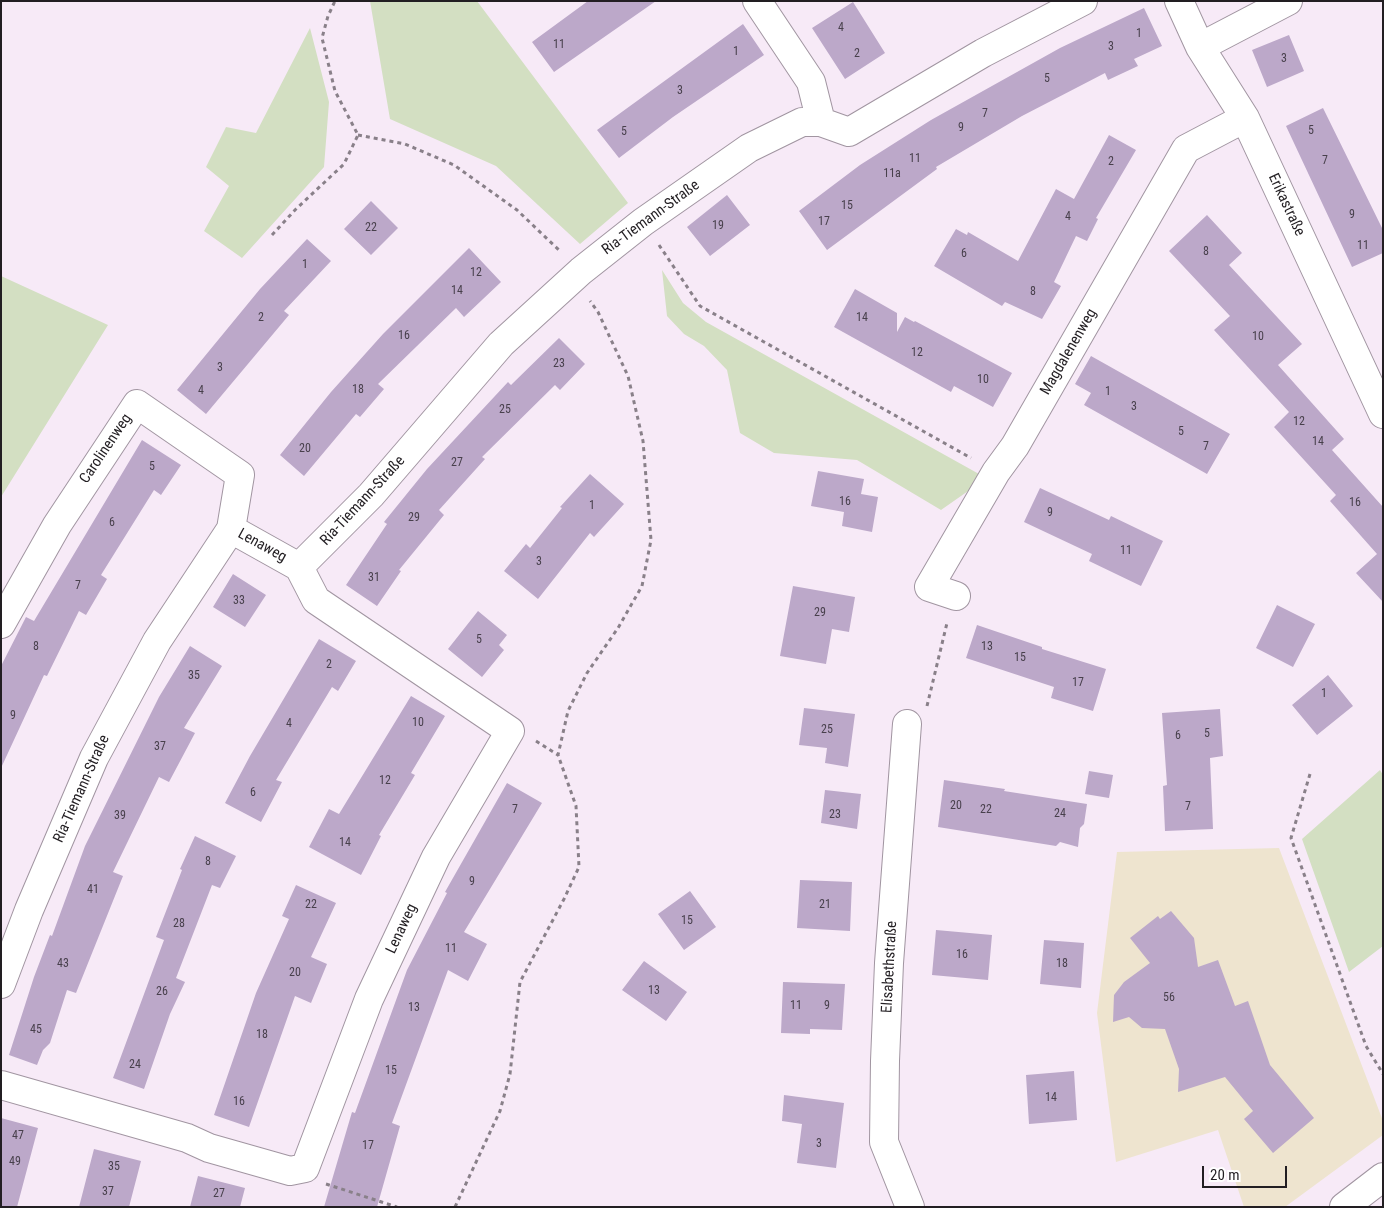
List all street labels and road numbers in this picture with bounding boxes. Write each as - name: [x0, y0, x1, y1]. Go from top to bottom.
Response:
- street label: Erikastraße: [1264, 171, 1308, 239]
- street label: Ria-Tiemann-Straße: [599, 177, 703, 259]
- street label: Magdalenenweg: [1037, 306, 1101, 398]
- street label: Carolinenweg: [76, 411, 136, 487]
- street label: Ria-Tiemann-Straße: [317, 452, 409, 550]
- street label: Lenaweg: [235, 525, 289, 567]
- street label: Ria-Tiemann-Straße: [50, 732, 114, 846]
- street label: Lenaweg: [383, 901, 421, 957]
- street label: Elisabethstraße: [879, 921, 901, 1013]

